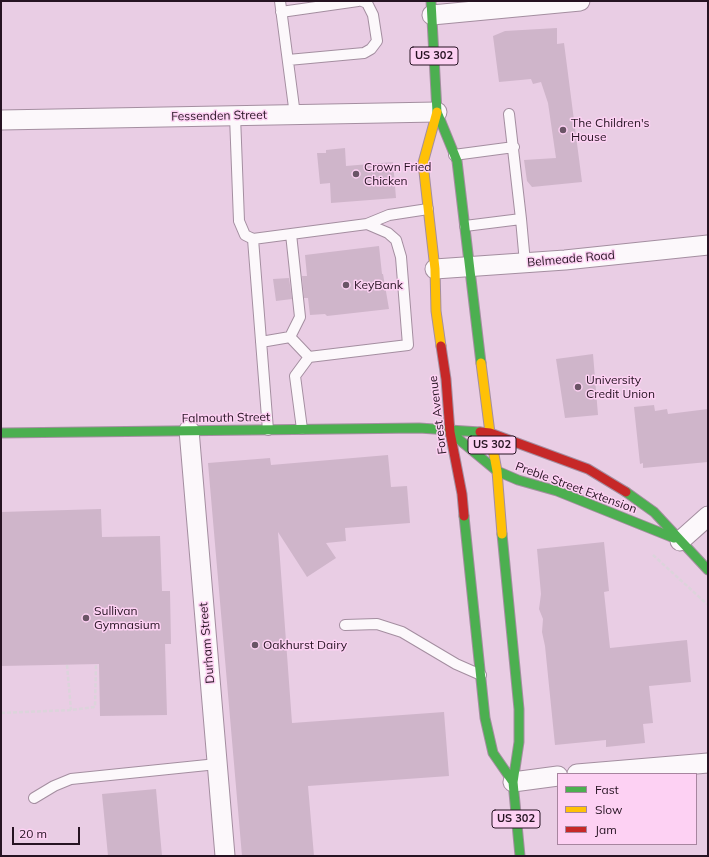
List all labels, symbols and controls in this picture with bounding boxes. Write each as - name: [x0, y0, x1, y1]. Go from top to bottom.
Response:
- road number: US 302: [410, 47, 458, 65]
- street label: Fessenden Street: [171, 108, 267, 124]
- place label: The Children's House: [571, 116, 650, 144]
- marker: The Children's House: [558, 125, 568, 135]
- place label: Crown Fried Chicken: [364, 160, 431, 188]
- marker: Crown Fried Chicken: [351, 169, 361, 179]
- street label: Belmeade Road: [526, 248, 616, 270]
- place label: KeyBank: [354, 278, 403, 292]
- marker: KeyBank: [341, 280, 351, 290]
- place label: University Credit Union: [586, 373, 655, 401]
- street label: Forest Avenue: [426, 375, 450, 455]
- marker: University Credit Union: [573, 382, 583, 392]
- street label: Falmouth Street: [182, 410, 270, 426]
- road number: US 302: [468, 436, 516, 454]
- street label: Preble Street Extension: [513, 459, 639, 517]
- street label: Durham Street: [196, 602, 218, 684]
- place label: Sullivan Gymnasium: [94, 604, 160, 632]
- marker: Sullivan Gymnasium: [81, 613, 91, 623]
- place label: Oakhurst Dairy: [263, 638, 347, 652]
- marker: Oakhurst Dairy: [250, 640, 260, 650]
- legend: [557, 773, 697, 845]
- text: Fast: [595, 782, 619, 797]
- text: Slow: [595, 802, 623, 817]
- road number: US 302: [492, 810, 540, 828]
- scale bar: [14, 819, 82, 845]
- text: Jam: [595, 822, 617, 837]
- text: 20 m: [19, 826, 47, 841]

